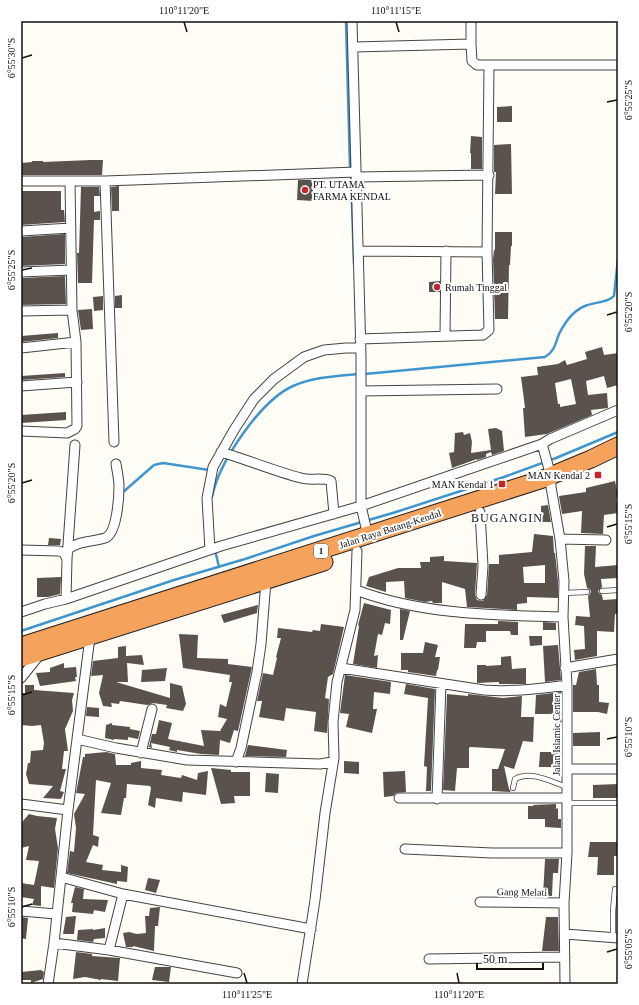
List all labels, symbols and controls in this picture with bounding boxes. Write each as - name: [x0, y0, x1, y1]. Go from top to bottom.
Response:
- text: 110°11'20"E: [159, 5, 209, 16]
- text: 110°11'15"E: [371, 5, 421, 16]
- text: 6°55'30"S: [6, 38, 17, 78]
- text: 6°55'25"S: [623, 80, 634, 120]
- place label: PT. UTAMA FARMA KENDAL: [313, 179, 391, 202]
- marker: PT. UTAMA FARMA KENDAL: [300, 185, 310, 195]
- text: 6°55'25"S: [6, 250, 17, 290]
- marker: Rumah Tinggal: [432, 282, 442, 292]
- place label: Rumah Tinggal: [445, 282, 507, 293]
- text: 6°55'20"S: [623, 292, 634, 332]
- text: 6°55'20"S: [6, 463, 17, 503]
- place label: MAN Kendal 2: [528, 470, 590, 481]
- marker: MAN Kendal 2: [593, 470, 603, 480]
- place label: MAN Kendal 1: [432, 479, 494, 490]
- marker: MAN Kendal 1: [497, 479, 507, 489]
- text: 6°55'15"S: [623, 504, 634, 544]
- street label: Jalan Raya Batang-Kendal: [338, 507, 443, 551]
- district label: BUGANGIN: [471, 511, 543, 525]
- road number: 1: [314, 544, 328, 558]
- text: 6°55'15"S: [6, 675, 17, 715]
- street label: Jalan Islamic Center: [551, 694, 562, 776]
- text: 6°55'10"S: [623, 717, 634, 757]
- street label: Gang Melati: [497, 886, 547, 898]
- text: 6°55'10"S: [6, 887, 17, 927]
- text: 6°55'05"S: [623, 929, 634, 969]
- scale bar: [477, 945, 543, 971]
- text: 50 m: [483, 952, 508, 966]
- text: 110°11'25"E: [222, 989, 272, 1000]
- text: 110°11'20"E: [434, 989, 484, 1000]

